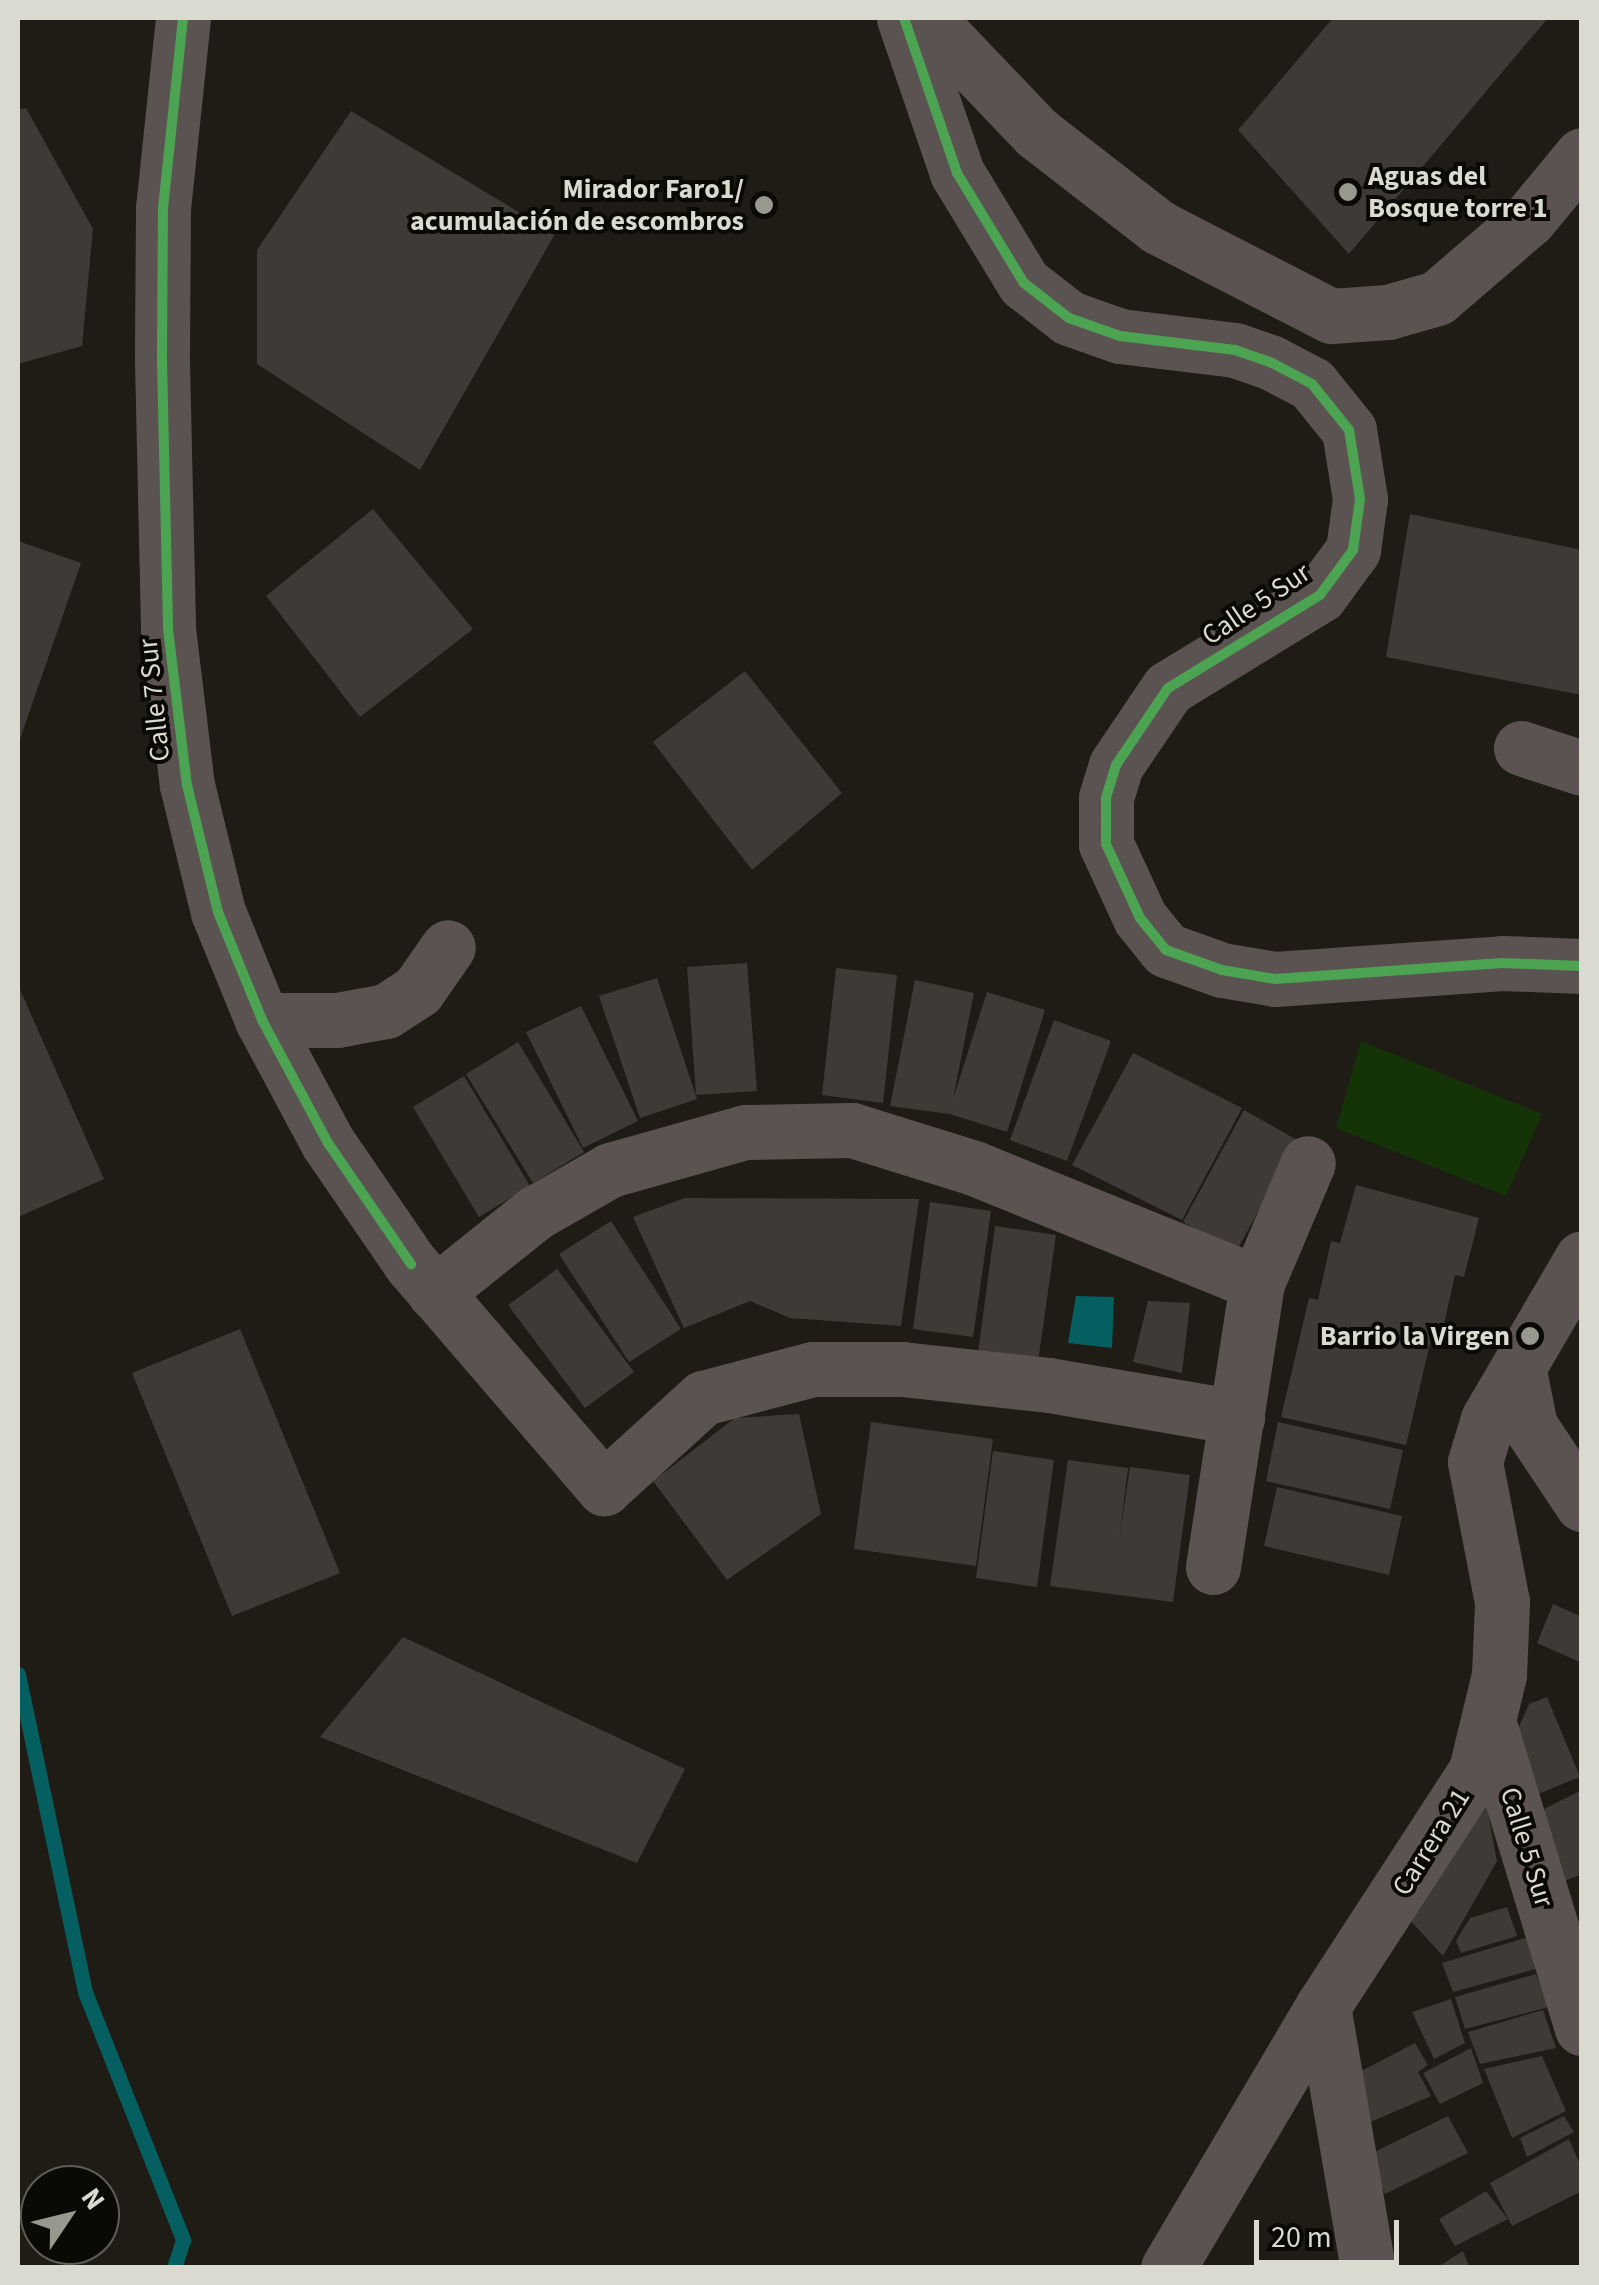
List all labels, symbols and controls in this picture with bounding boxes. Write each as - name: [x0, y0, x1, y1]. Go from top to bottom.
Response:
- place label: Aguas del Bosque torre 1: [1368, 159, 1547, 225]
- place label: Mirador Faro1/ acumulación de escombros: [410, 172, 744, 238]
- marker: Aguas del Bosque torre 1: [1337, 181, 1359, 203]
- marker: Mirador Faro1/ acumulación de escombros: [753, 194, 775, 216]
- street label: Calle 5 Sur: [1196, 556, 1316, 652]
- street label: Calle 7 Sur: [131, 637, 177, 763]
- place label: Barrio la Virgen: [1320, 1319, 1510, 1353]
- marker: Barrio la Virgen: [1519, 1325, 1541, 1347]
- street label: Carrera 21: [1385, 1782, 1477, 1902]
- street label: Calle 5 Sur: [1493, 1783, 1561, 1911]
- north arrow: [20, 2165, 120, 2265]
- text: N: [71, 2180, 115, 2218]
- scale bar: [1259, 2200, 1404, 2262]
- text: 20 m: [1271, 2216, 1332, 2259]

